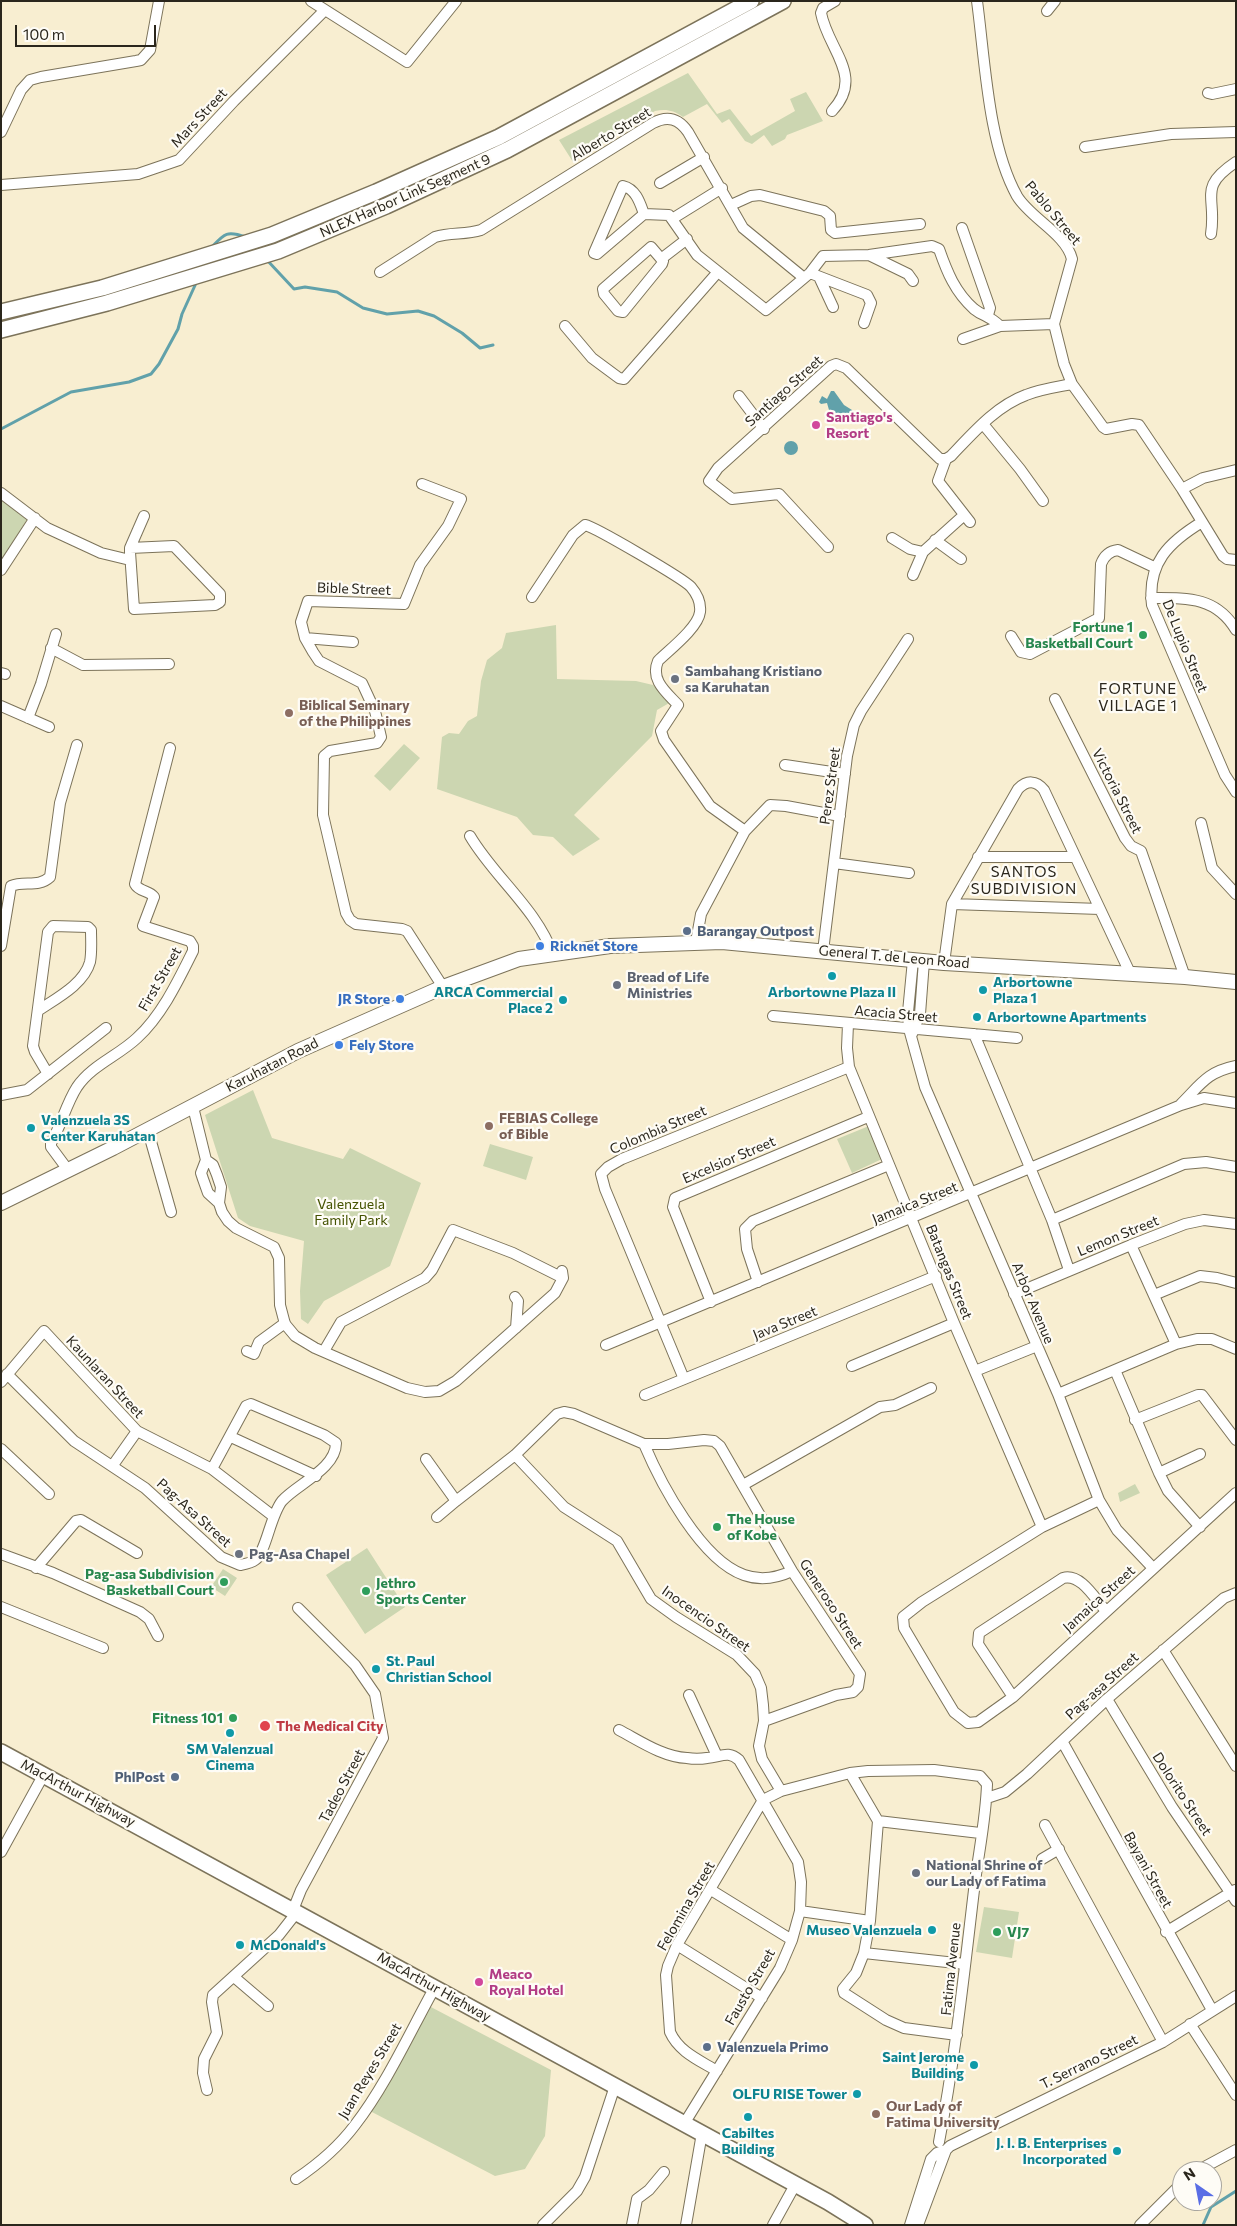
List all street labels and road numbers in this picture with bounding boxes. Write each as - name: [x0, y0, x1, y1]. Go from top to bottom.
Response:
- street label: Mars Street: [167, 85, 231, 151]
- street label: Alberto Street: [568, 103, 654, 165]
- street label: NLEX Harbor Link Segment 9: [317, 151, 493, 241]
- street label: Pablo Street: [1021, 178, 1085, 248]
- street label: Santiago Street: [742, 352, 826, 430]
- street label: Bible Street: [317, 579, 391, 599]
- street label: De Lupio Street: [1159, 597, 1211, 695]
- street label: Perez Street: [816, 746, 844, 826]
- street label: Victoria Street: [1088, 746, 1146, 836]
- street label: General T. de Leon Road: [818, 942, 970, 972]
- street label: First Street: [135, 944, 185, 1014]
- street label: Acacia Street: [854, 1002, 938, 1026]
- street label: Karuhatan Road: [223, 1034, 321, 1096]
- street label: Colombia Street: [607, 1102, 709, 1158]
- street label: Excelsior Street: [680, 1133, 778, 1187]
- street label: Jamaica Street: [870, 1178, 960, 1228]
- street label: Lemon Street: [1075, 1212, 1161, 1260]
- street label: Batangas Street: [922, 1222, 976, 1322]
- street label: Arbor Avenue: [1008, 1260, 1058, 1346]
- street label: Java Street: [750, 1303, 820, 1343]
- street label: Kaunlaran Street: [63, 1332, 147, 1422]
- street label: Pag-Asa Street: [153, 1475, 235, 1551]
- street label: Generoso Street: [796, 1556, 866, 1652]
- street label: Jamaica Street: [1060, 1562, 1138, 1636]
- street label: Inocencio Street: [659, 1582, 753, 1656]
- street label: Pag-asa Street: [1062, 1649, 1142, 1723]
- street label: Tadeo Street: [316, 1746, 368, 1826]
- street label: Dolorito Street: [1149, 1749, 1215, 1839]
- street label: MacArthur Highway: [18, 1756, 138, 1830]
- street label: Bayani Street: [1120, 1829, 1176, 1911]
- street label: Felomina Street: [654, 1858, 718, 1954]
- street label: Fatima Avenue: [938, 1922, 964, 2016]
- street label: Fausto Street: [721, 1946, 779, 2028]
- street label: MacArthur Highway: [374, 1949, 494, 2025]
- street label: Juan Reyes Street: [335, 2020, 405, 2122]
- street label: T. Serrano Street: [1037, 2031, 1141, 2093]

